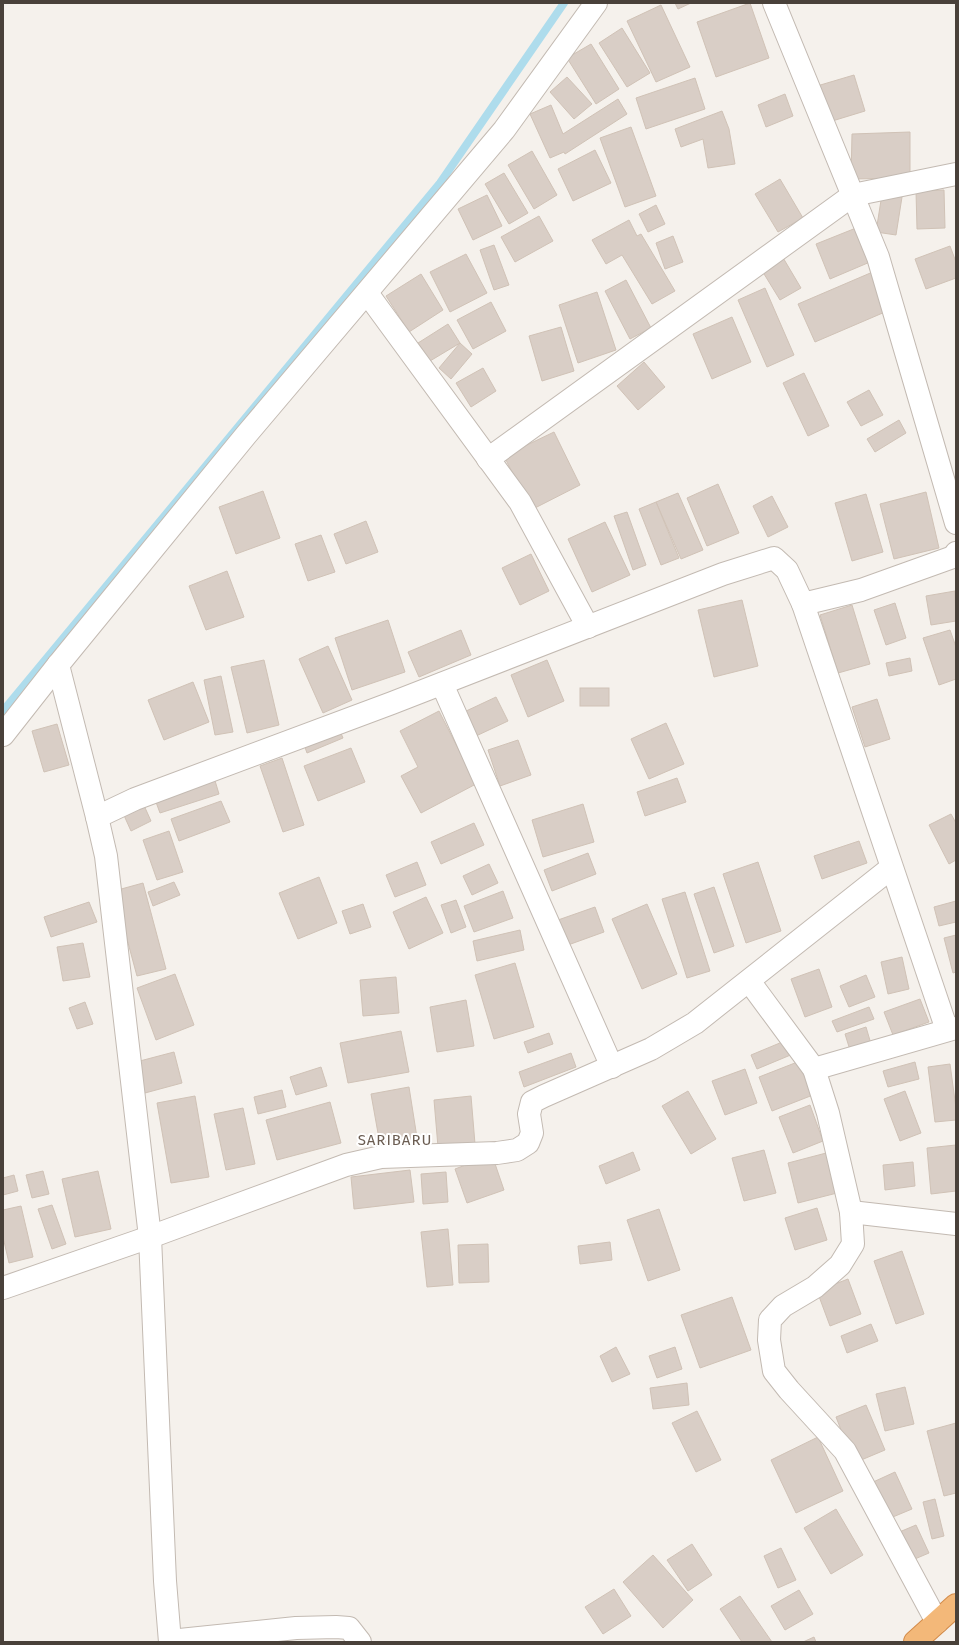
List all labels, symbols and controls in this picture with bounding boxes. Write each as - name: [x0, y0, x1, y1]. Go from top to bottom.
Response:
- district label: SARIBARU: [358, 1131, 432, 1149]

